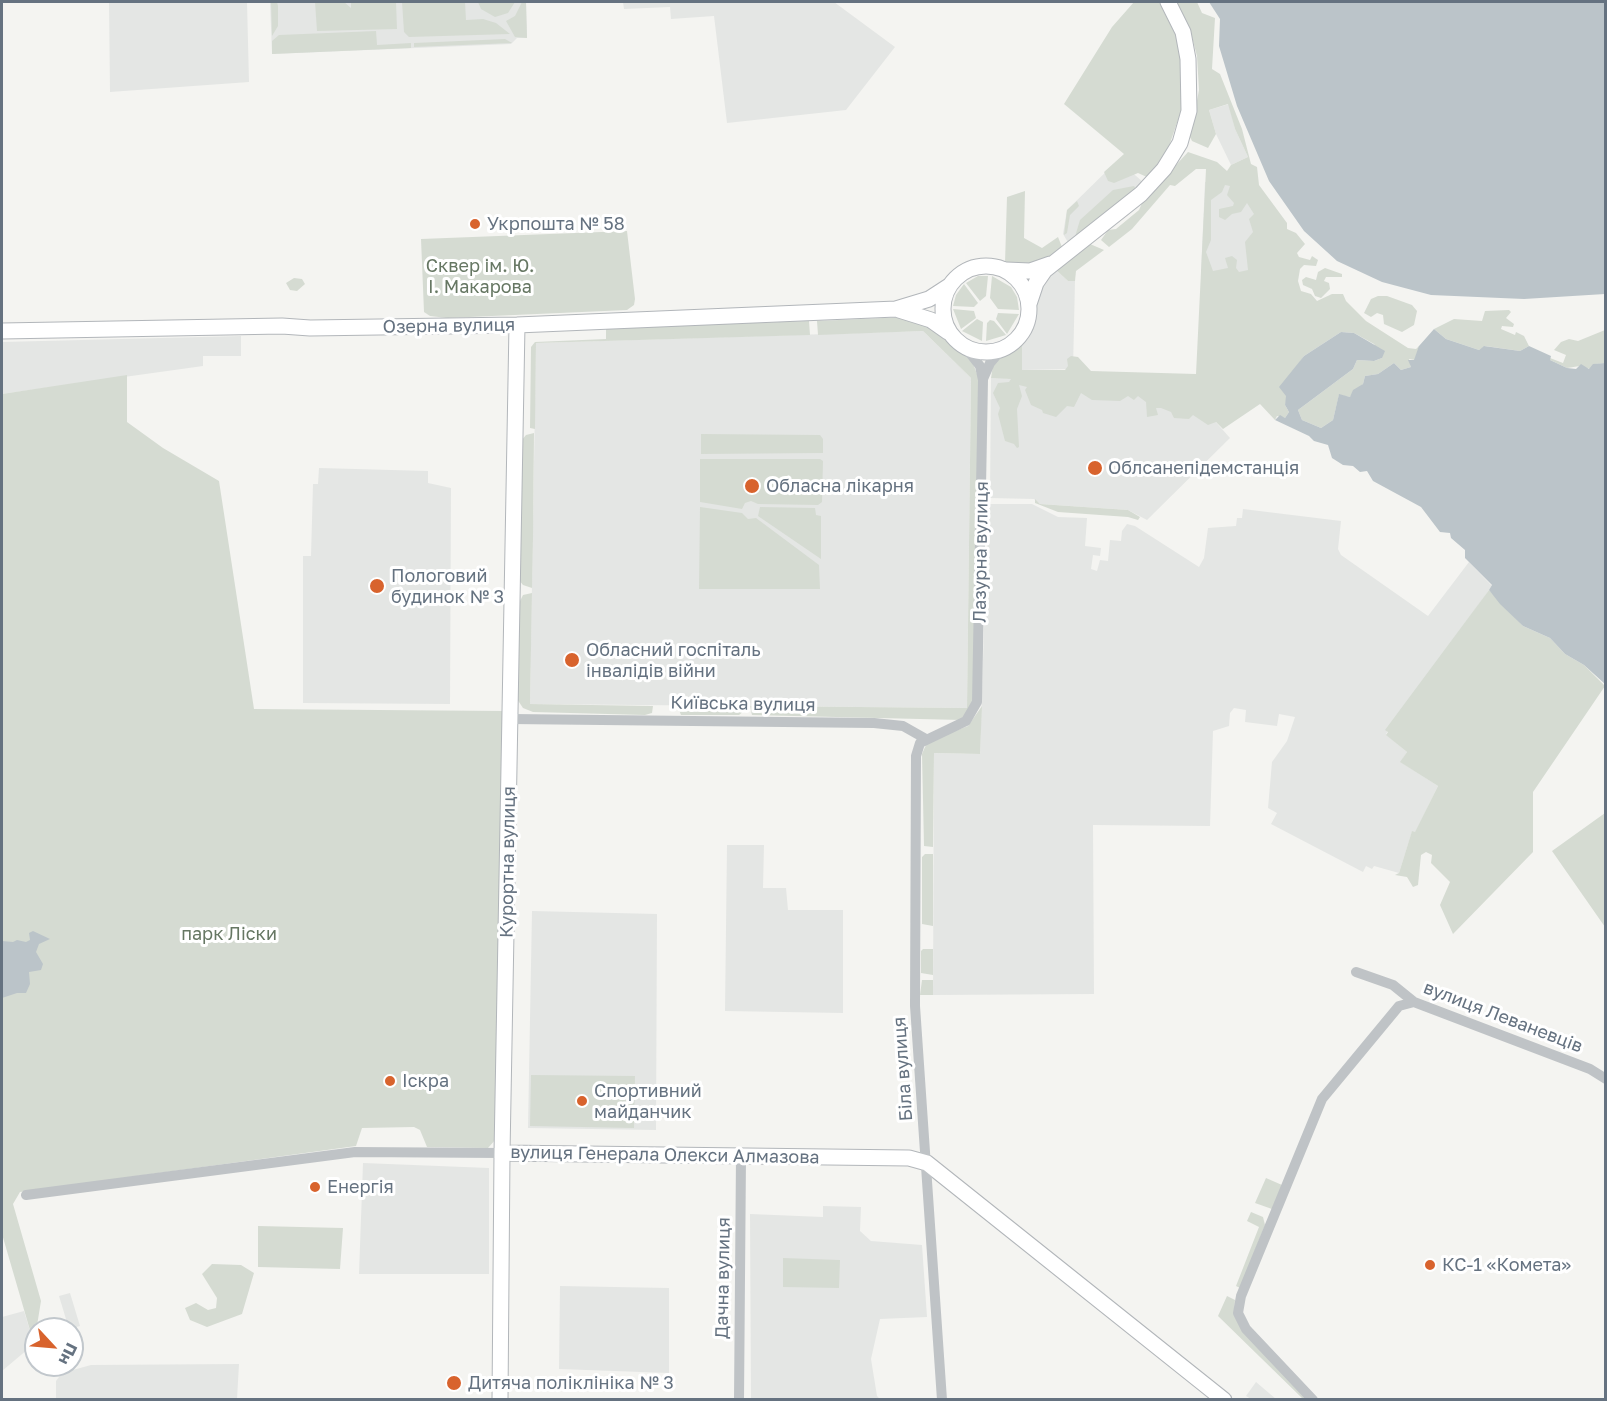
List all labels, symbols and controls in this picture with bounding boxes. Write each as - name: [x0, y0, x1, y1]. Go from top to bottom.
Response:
- place label: Укрпошта № 58: [487, 213, 625, 235]
- marker: Укрпошта № 58: [468, 217, 482, 231]
- park label: Сквер ім. Ю. І. Макарова: [426, 255, 534, 298]
- street label: Озерна вулиця: [383, 314, 515, 338]
- place label: Облсанепідемстанція: [1108, 457, 1299, 479]
- marker: Облсанепідемстанція: [1086, 459, 1104, 477]
- place label: Обласна лікарня: [766, 475, 914, 497]
- marker: Обласна лікарня: [743, 477, 761, 495]
- street label: Лазурна вулиця: [969, 481, 993, 623]
- place label: Пологовий будинок № 3: [391, 565, 504, 608]
- marker: Пологовий будинок № 3: [368, 577, 386, 595]
- place label: Обласний госпіталь інвалідів війни: [586, 639, 761, 682]
- marker: Обласний госпіталь інвалідів війни: [563, 651, 581, 669]
- street label: Київська вулиця: [670, 692, 816, 716]
- street label: Курортна вулиця: [496, 786, 520, 938]
- park label: парк Ліски: [181, 923, 277, 945]
- street label: вулиця Леваневців: [1420, 977, 1586, 1057]
- street label: Біла вулиця: [889, 1016, 917, 1122]
- place label: Іскра: [402, 1070, 449, 1092]
- marker: Іскра: [383, 1074, 397, 1088]
- place label: Спортивний майданчик: [594, 1080, 702, 1122]
- marker: Спортивний майданчик: [575, 1094, 589, 1108]
- street label: вулиця Генерала Олекси Алмазова: [510, 1142, 820, 1168]
- place label: Енергія: [327, 1176, 394, 1198]
- marker: Енергія: [308, 1180, 322, 1194]
- street label: Дачна вулиця: [711, 1217, 735, 1339]
- place label: КС-1 «Комета»: [1442, 1254, 1571, 1276]
- marker: КС-1 «Комета»: [1423, 1258, 1437, 1272]
- north arrow: [24, 1317, 84, 1377]
- text: Пн: [55, 1340, 82, 1368]
- place label: Дитяча поліклініка № 3: [468, 1372, 674, 1394]
- marker: Дитяча поліклініка № 3: [445, 1374, 463, 1392]

